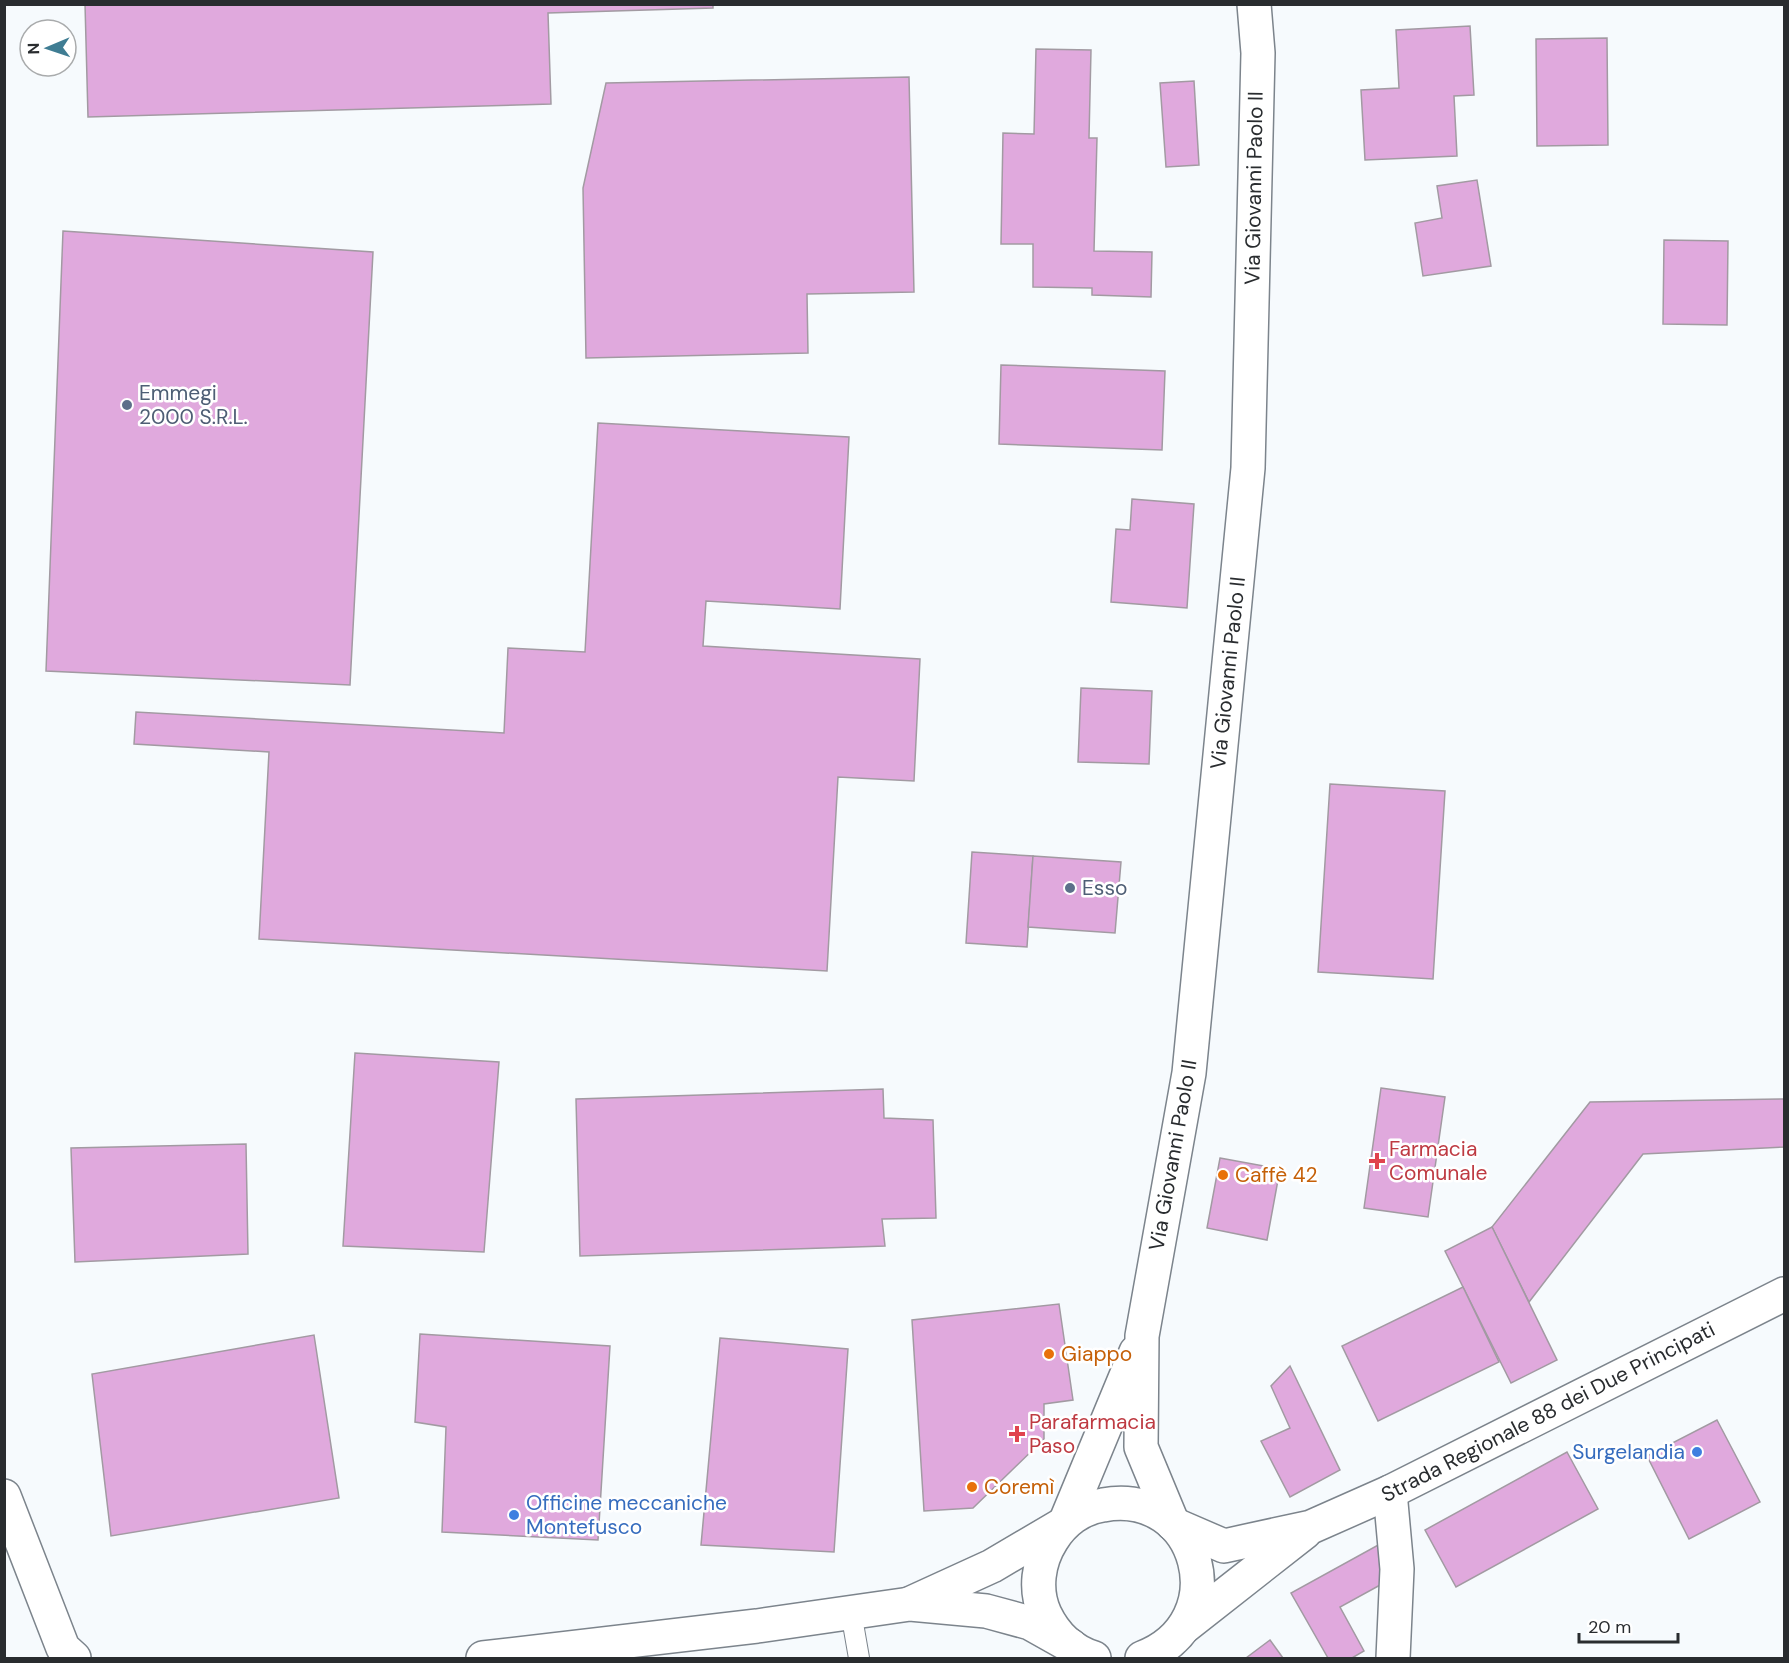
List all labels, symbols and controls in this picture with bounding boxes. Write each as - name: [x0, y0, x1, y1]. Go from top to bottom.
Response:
- north arrow: [18, 18, 78, 78]
- text: N: [23, 42, 44, 55]
- street label: Via Giovanni Paolo II: [1238, 91, 1270, 285]
- place label: Emmegi 2000 S.R.L.: [139, 379, 248, 431]
- marker: Emmegi 2000 S.R.L.: [120, 398, 134, 412]
- street label: Via Giovanni Paolo II: [1204, 575, 1252, 771]
- place label: Esso: [1082, 874, 1127, 902]
- marker: Esso: [1063, 881, 1077, 895]
- street label: Via Giovanni Paolo II: [1142, 1057, 1204, 1253]
- place label: Farmacia Comunale: [1389, 1135, 1487, 1187]
- marker: Farmacia Comunale: [1370, 1154, 1384, 1168]
- place label: Caffè 42: [1235, 1161, 1318, 1189]
- marker: Caffè 42: [1216, 1168, 1230, 1182]
- street label: Strada Regionale 88 dei Due Principati: [1376, 1315, 1720, 1509]
- place label: Giappo: [1061, 1340, 1132, 1368]
- marker: Giappo: [1042, 1347, 1056, 1361]
- place label: Parafarmacia Paso: [1029, 1408, 1156, 1460]
- marker: Parafarmacia Paso: [1010, 1427, 1024, 1441]
- place label: Surgelandia: [1572, 1438, 1685, 1466]
- marker: Surgelandia: [1690, 1445, 1704, 1459]
- place label: Coremì: [984, 1473, 1055, 1501]
- marker: Coremì: [965, 1480, 979, 1494]
- place label: Officine meccaniche Montefusco: [526, 1489, 727, 1541]
- marker: Officine meccaniche Montefusco: [507, 1508, 521, 1522]
- scale bar: [1579, 1606, 1678, 1644]
- text: 20 m: [1588, 1615, 1631, 1639]

